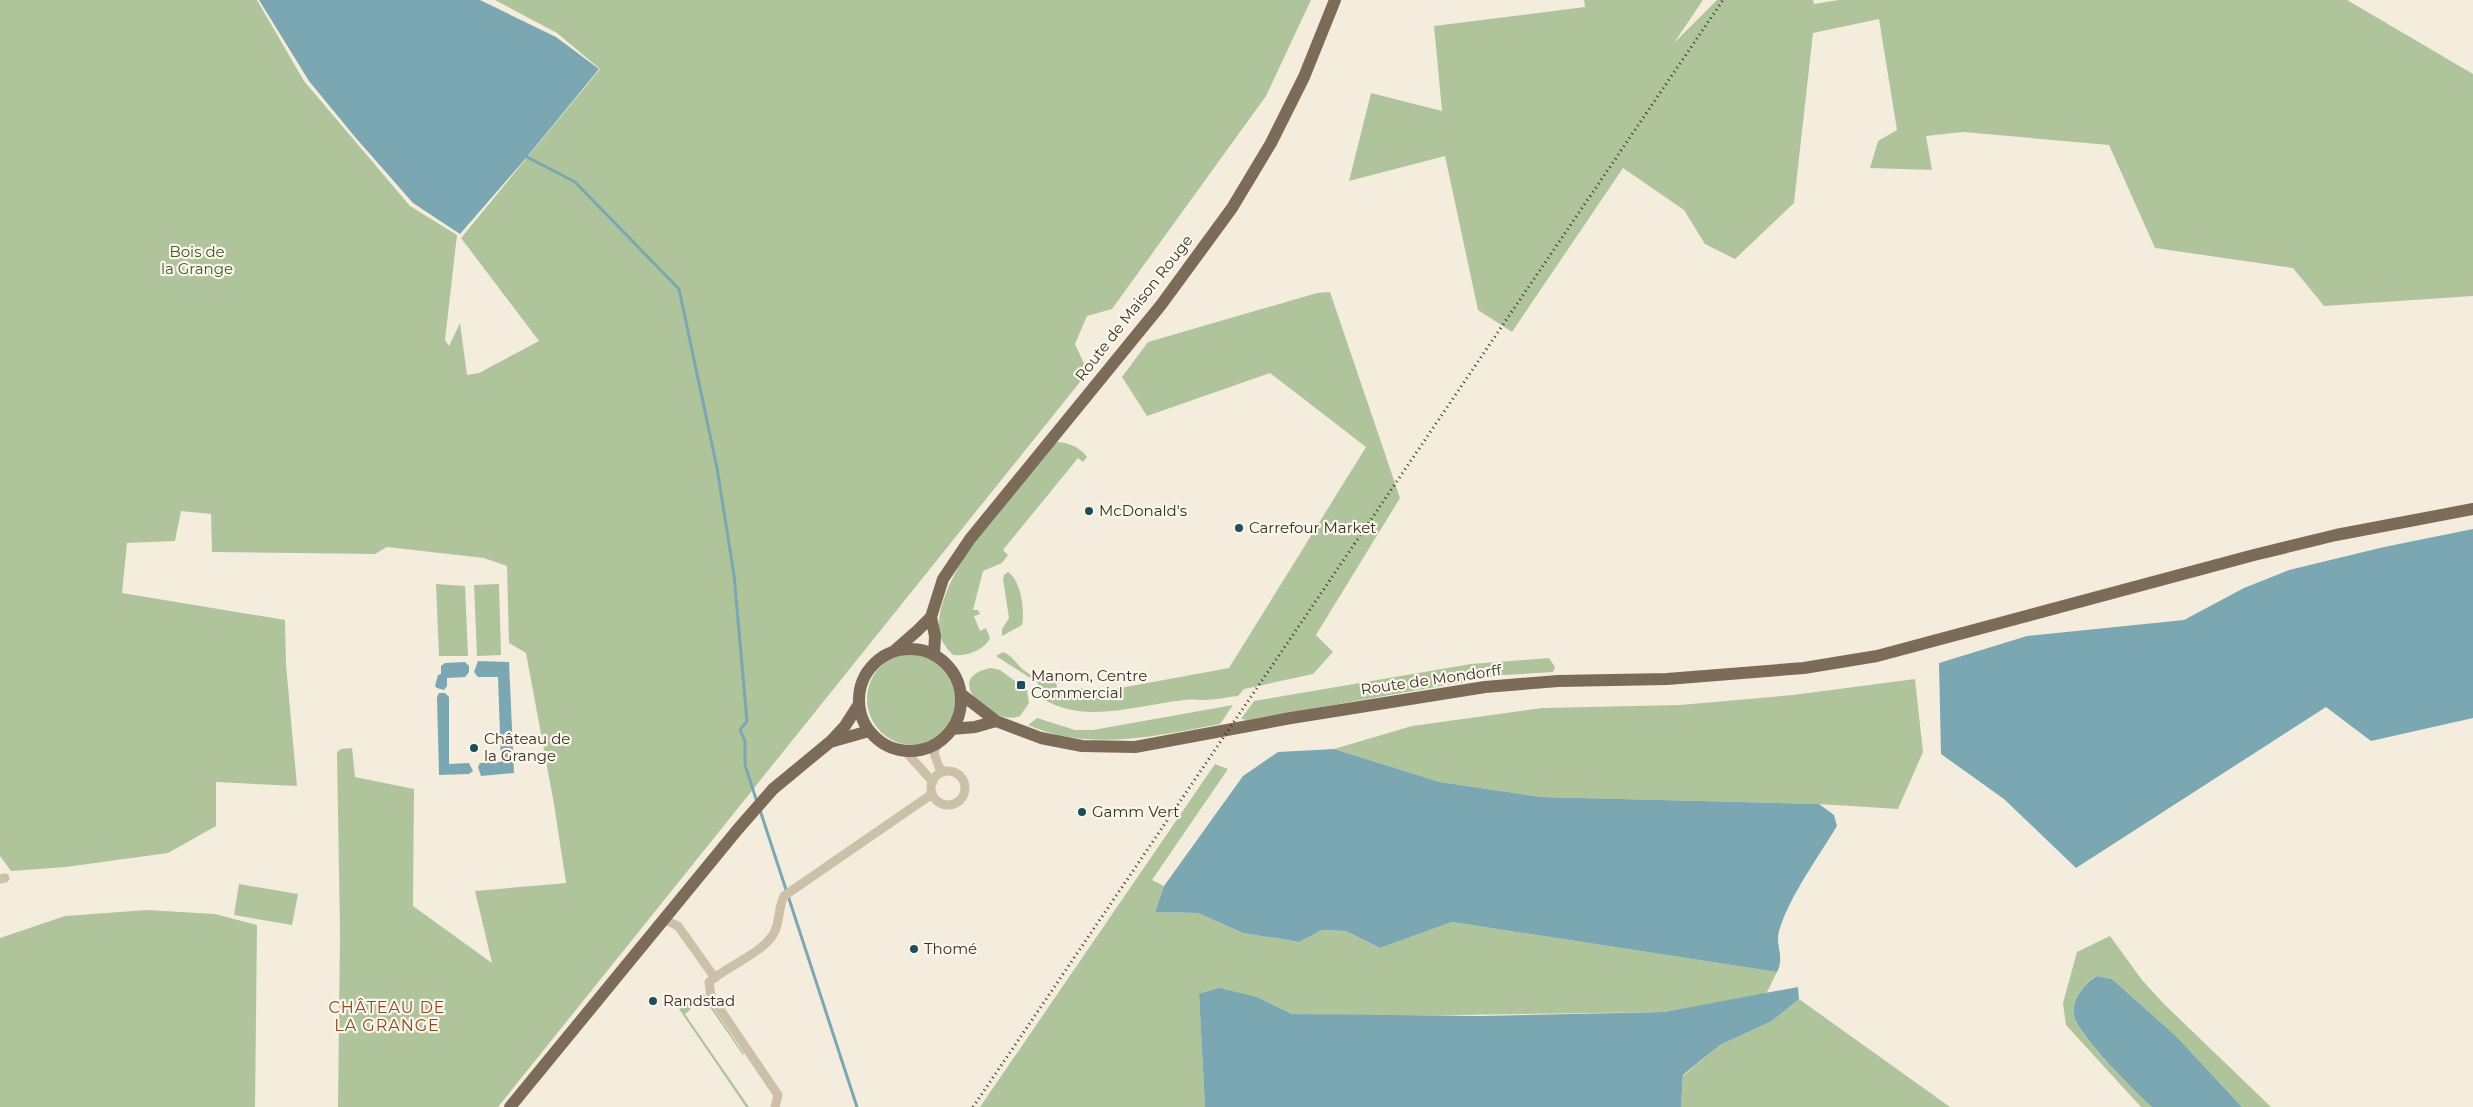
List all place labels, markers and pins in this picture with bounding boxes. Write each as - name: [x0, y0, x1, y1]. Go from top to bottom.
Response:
- place label: McDonald's: [1099, 501, 1187, 520]
- marker: McDonald's: [1083, 505, 1095, 517]
- place label: Carrefour Market: [1249, 518, 1376, 537]
- marker: Carrefour Market: [1233, 522, 1245, 534]
- place label: Manom, Centre Commercial: [1031, 666, 1147, 702]
- marker: Manom, Centre Commercial: [1015, 679, 1027, 691]
- place label: Château de la Grange: [484, 729, 570, 765]
- marker: Château de la Grange: [468, 742, 480, 754]
- place label: Gamm Vert: [1092, 802, 1179, 821]
- marker: Gamm Vert: [1076, 806, 1088, 818]
- place label: Thomé: [924, 939, 977, 958]
- marker: Thomé: [908, 943, 920, 955]
- place label: Randstad: [663, 991, 735, 1010]
- marker: Randstad: [647, 995, 659, 1007]

